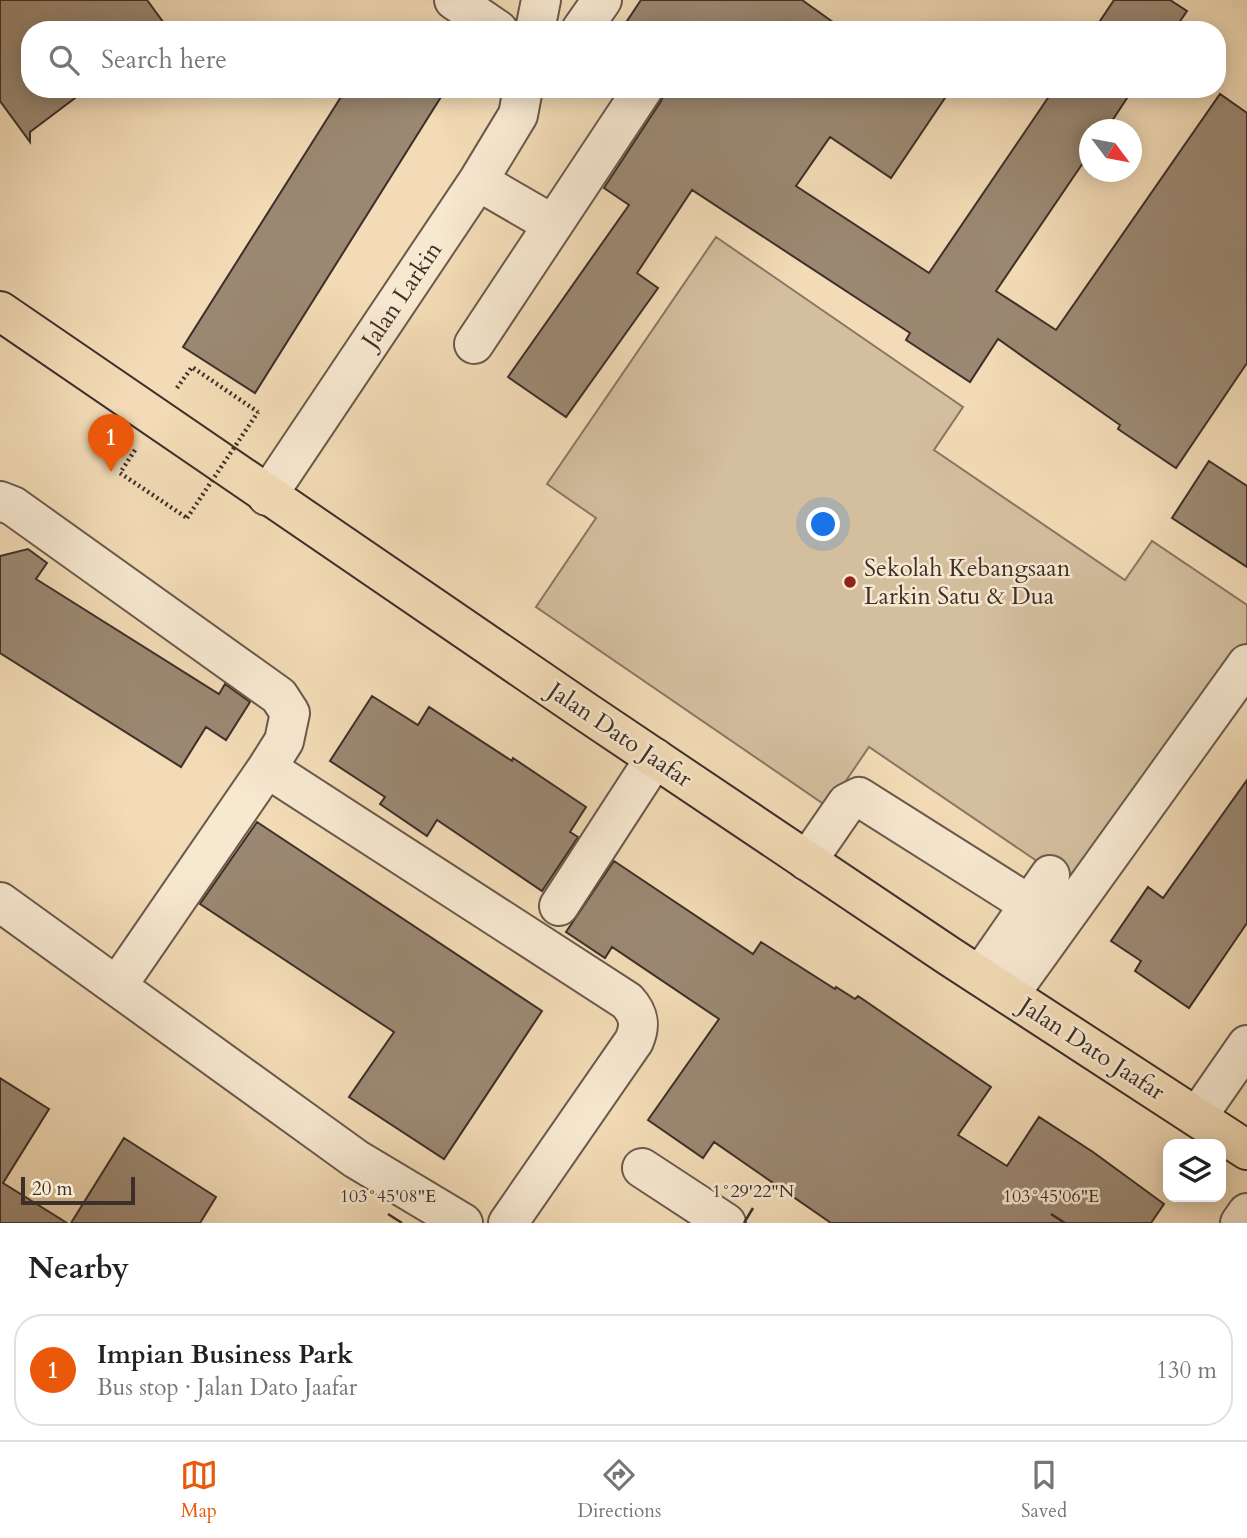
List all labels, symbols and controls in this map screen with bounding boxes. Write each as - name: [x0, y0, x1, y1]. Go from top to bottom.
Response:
- search box: [21, 21, 1226, 98]
- icon: search: [45, 41, 83, 79]
- text: Search here: [101, 42, 227, 77]
- north arrow: [1079, 119, 1142, 182]
- street label: Jalan Larkin: [353, 235, 450, 357]
- pin: 1: [88, 414, 134, 472]
- your location: [806, 507, 840, 541]
- place label: Sekolah Kebangsaan Larkin Satu & Dua: [864, 552, 1071, 613]
- marker: Sekolah Kebangsaan Larkin Satu & Dua: [842, 574, 858, 590]
- street label: Jalan Dato Jaafar: [539, 673, 699, 796]
- street label: Jalan Dato Jaafar: [1010, 988, 1171, 1109]
- map controls: [1163, 1139, 1226, 1202]
- button: layers: [1163, 1139, 1226, 1202]
- scale bar: [21, 1174, 135, 1206]
- text: 20 m: [32, 1176, 73, 1202]
- text: 1°29'22"N: [712, 1179, 795, 1204]
- text: 103°45'08"E: [340, 1184, 436, 1209]
- text: 103°45'06"E: [1003, 1184, 1099, 1209]
- text: Nearby: [28, 1248, 129, 1289]
- text: Impian Business Park: [97, 1337, 353, 1372]
- text: 1: [47, 1355, 59, 1386]
- text: 130 m: [1156, 1355, 1217, 1386]
- text: Bus stop · Jalan Dato Jaafar: [97, 1372, 357, 1403]
- tab: Map: [180, 1456, 218, 1524]
- tab: Directions: [578, 1456, 661, 1524]
- tab: Saved: [1021, 1456, 1067, 1524]

